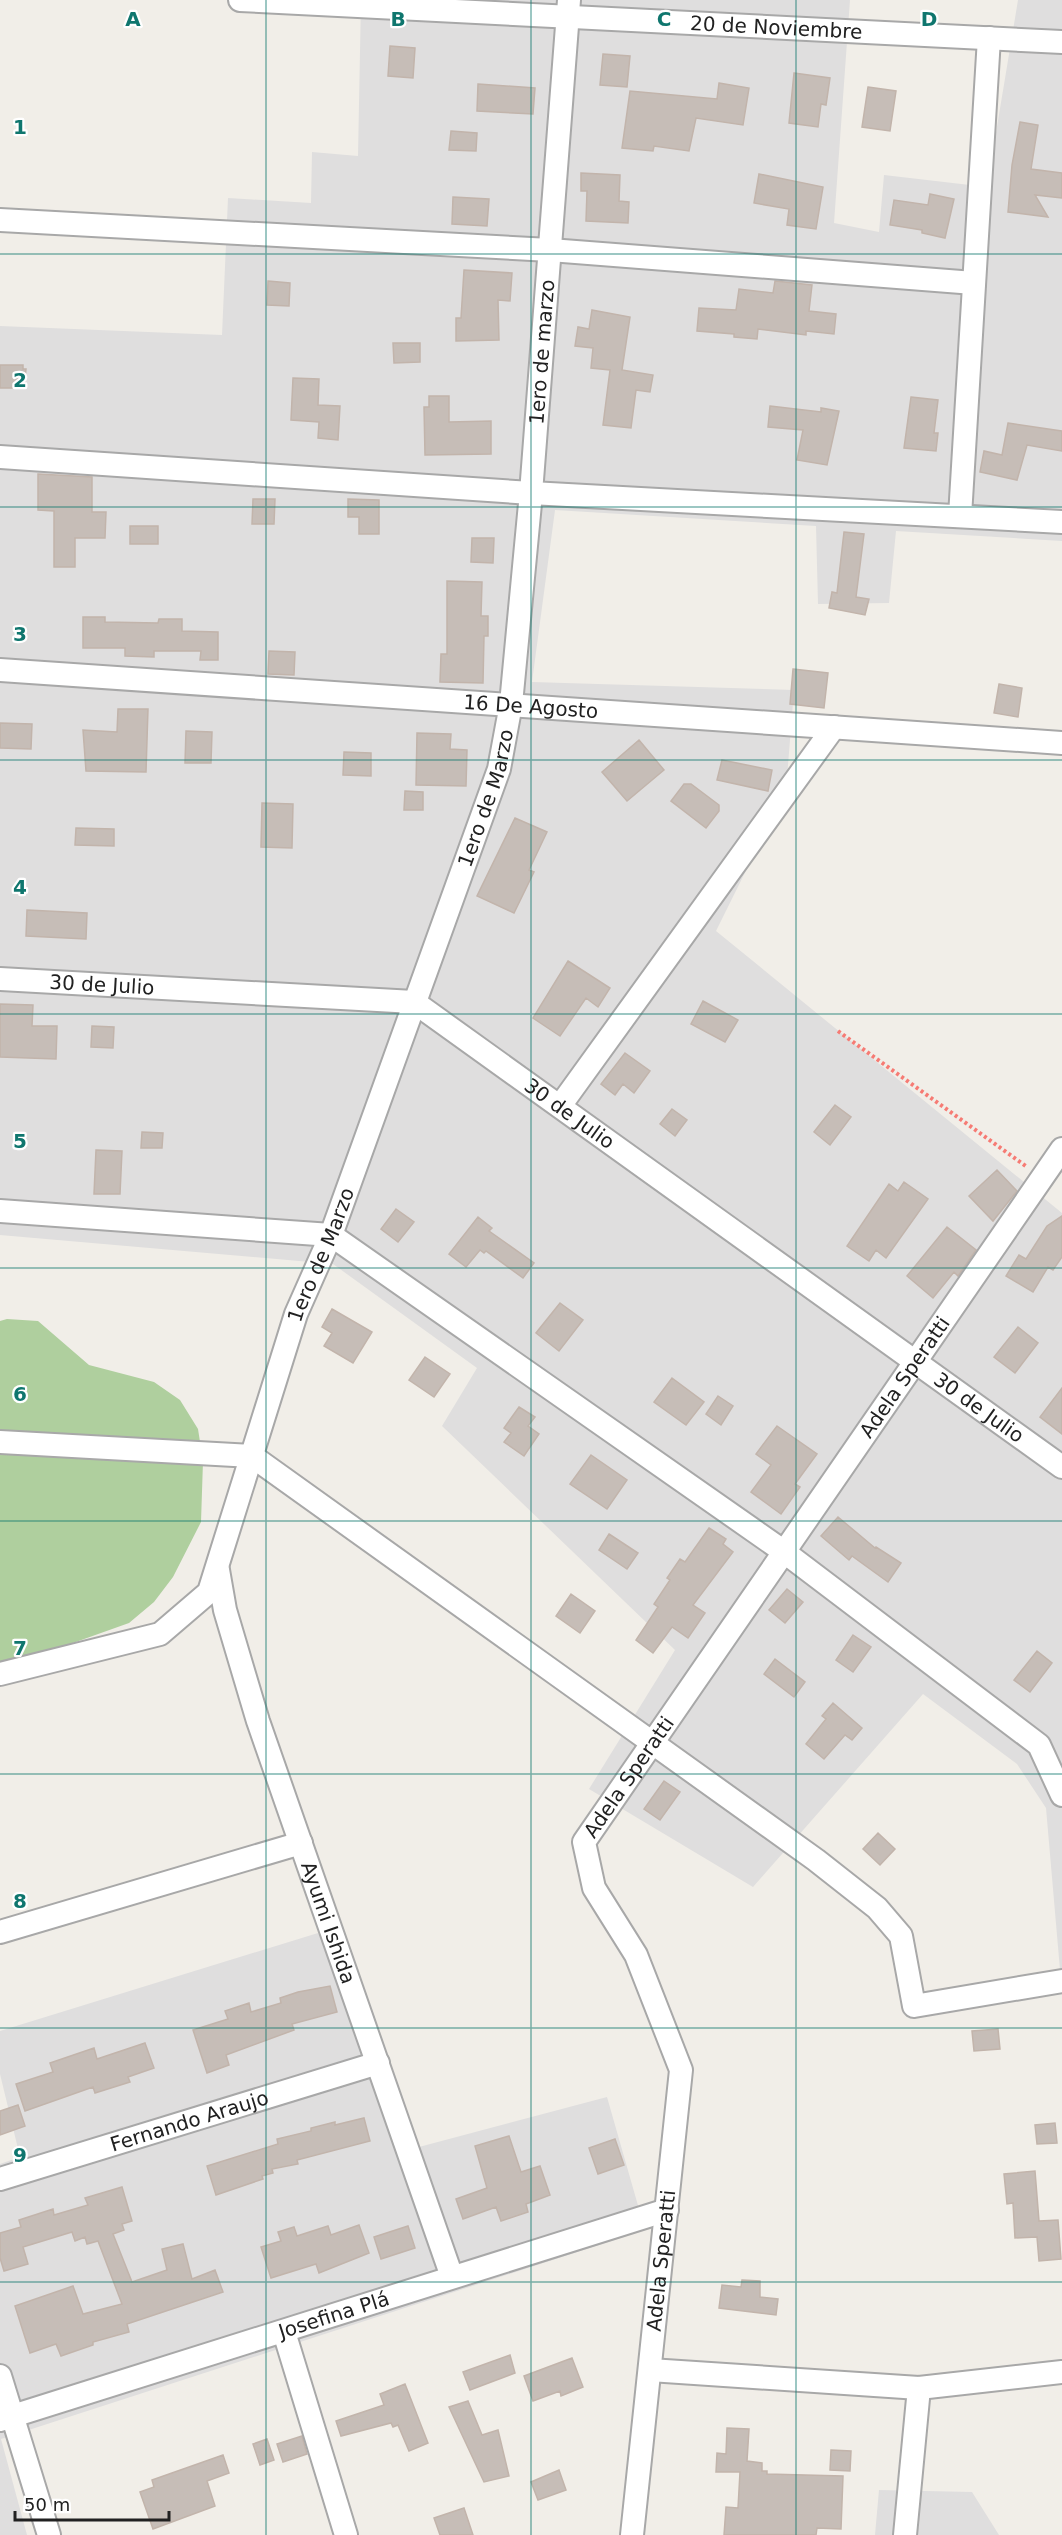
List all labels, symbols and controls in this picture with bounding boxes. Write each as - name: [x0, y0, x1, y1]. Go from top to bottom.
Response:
- text: A: [125, 7, 141, 31]
- text: B: [390, 7, 406, 31]
- text: C: [657, 7, 671, 31]
- text: D: [921, 7, 937, 31]
- street label: 20 de Noviembre: [690, 11, 863, 44]
- text: 1: [13, 115, 27, 139]
- street label: 1ero de marzo: [524, 278, 559, 425]
- text: 2: [13, 368, 27, 392]
- text: 3: [13, 622, 27, 646]
- street label: 16 De Agosto: [463, 690, 599, 723]
- street label: 1ero de Marzo: [453, 727, 518, 870]
- text: 4: [13, 875, 27, 899]
- street label: 30 de Julio: [49, 970, 155, 1000]
- street label: 30 de Julio: [520, 1073, 619, 1154]
- text: 5: [13, 1129, 27, 1153]
- street label: 1ero de Marzo: [282, 1184, 359, 1325]
- street label: Adela Speratti: [854, 1312, 955, 1442]
- street label: 30 de Julio: [929, 1367, 1029, 1448]
- text: 6: [13, 1382, 27, 1406]
- text: 7: [13, 1636, 27, 1660]
- street label: Adela Speratti: [579, 1712, 679, 1842]
- street label: Ayumi Ishida: [296, 1858, 361, 1987]
- text: 8: [13, 1889, 27, 1913]
- street label: Fernando Araujo: [107, 2085, 271, 2156]
- text: 9: [13, 2143, 27, 2167]
- street label: Adela Speratti: [642, 2189, 680, 2332]
- street label: Josefina Plá: [274, 2286, 392, 2344]
- scale bar: [15, 2484, 170, 2522]
- text: 50 m: [24, 2494, 70, 2515]

